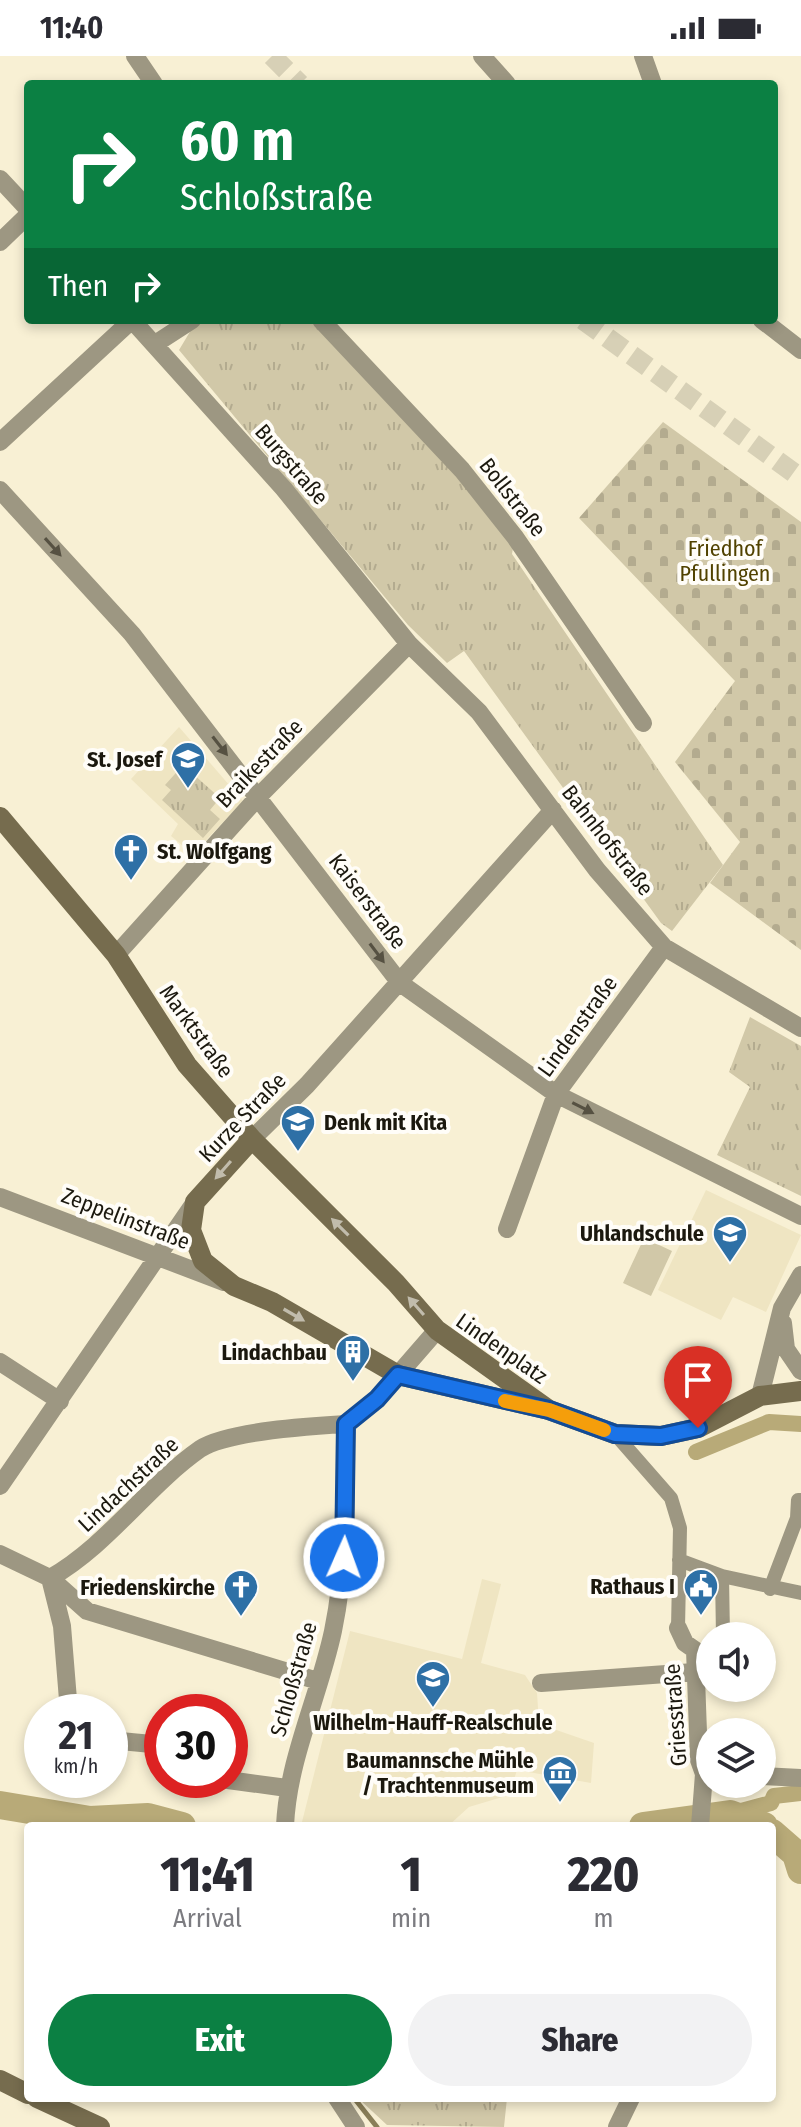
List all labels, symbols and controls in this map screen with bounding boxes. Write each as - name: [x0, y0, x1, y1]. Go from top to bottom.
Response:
- text: 11:40: [40, 10, 103, 46]
- text: 60 m: [180, 108, 294, 175]
- icon: right: [48, 112, 152, 216]
- text: Schloßstraße: [180, 176, 373, 220]
- icon: right: [124, 264, 168, 308]
- text: Then: [48, 268, 108, 304]
- street label: Burgstraße: [249, 418, 334, 510]
- street label: Bollstraße: [474, 453, 552, 542]
- park label: Friedhof Pfullingen: [680, 535, 770, 587]
- one-way arrow: [43, 538, 61, 557]
- street label: Braikestraße: [210, 713, 308, 813]
- one-way arrow: [211, 736, 228, 756]
- school or university icon: St. Josef: [169, 740, 207, 790]
- place label: St. Josef: [87, 746, 164, 773]
- street label: Bahnhofstraße: [556, 780, 659, 901]
- church icon: St. Wolfgang: [112, 832, 150, 882]
- place label: St. Wolfgang: [157, 838, 272, 865]
- street label: Kaiserstraße: [323, 848, 412, 954]
- one-way arrow: [369, 943, 385, 963]
- street label: Lindenstraße: [532, 971, 623, 1082]
- street label: Marktstraße: [154, 979, 239, 1083]
- street label: Kurze Straße: [193, 1067, 291, 1168]
- one-way arrow: [572, 1102, 595, 1115]
- school or university icon: Denk mit Kita: [279, 1103, 317, 1153]
- place label: Denk mit Kita: [324, 1109, 447, 1136]
- one-way arrow: [215, 1161, 233, 1180]
- street label: Zeppelinstraße: [58, 1182, 194, 1255]
- school or university icon: Uhlandschule: [711, 1214, 749, 1264]
- one-way arrow: [331, 1218, 350, 1237]
- place label: Uhlandschule: [580, 1220, 704, 1247]
- one-way arrow: [408, 1297, 426, 1316]
- street label: Lindenplatz: [451, 1307, 553, 1390]
- one-way arrow: [283, 1308, 305, 1322]
- building icon: Lindachbau: [334, 1333, 372, 1383]
- place label: Lindachbau: [221, 1339, 327, 1366]
- pin: [664, 1346, 732, 1428]
- icon: arrive: [676, 1358, 720, 1402]
- street label: Lindachstraße: [73, 1431, 184, 1538]
- position arrow: [302, 1516, 386, 1600]
- public building icon: Rathaus I: [682, 1567, 720, 1617]
- church icon: Friedenskirche: [222, 1568, 260, 1618]
- place label: Rathaus I: [590, 1573, 675, 1600]
- place label: Friedenskirche: [80, 1574, 215, 1601]
- street label: Schloßstraße: [264, 1619, 323, 1740]
- map controls: [696, 1622, 776, 1798]
- button: sound: [696, 1622, 776, 1702]
- school or university icon: Wilhelm-Hauff-Realschule: [414, 1659, 452, 1709]
- street label: Griesstraße: [658, 1663, 693, 1767]
- speed limit sign: 30: [144, 1694, 248, 1798]
- place label: Wilhelm-Hauff-Realschule: [313, 1709, 553, 1736]
- text: 21: [59, 1712, 93, 1760]
- button: layers: [696, 1718, 776, 1798]
- place label: Baumannsche Mühle / Trachtenmuseum: [346, 1747, 534, 1799]
- text: km/h: [54, 1754, 98, 1778]
- museum icon: Baumannsche Mühle / Trachtenmuseum: [541, 1754, 579, 1804]
- text: 11:41: [160, 1846, 255, 1904]
- text: 1: [401, 1846, 422, 1904]
- text: 220: [568, 1846, 639, 1904]
- text: Arrival: [173, 1903, 242, 1934]
- text: min: [391, 1903, 431, 1934]
- text: m: [594, 1903, 614, 1934]
- button: Exit: [48, 1994, 392, 2086]
- button: Share: [408, 1994, 752, 2086]

